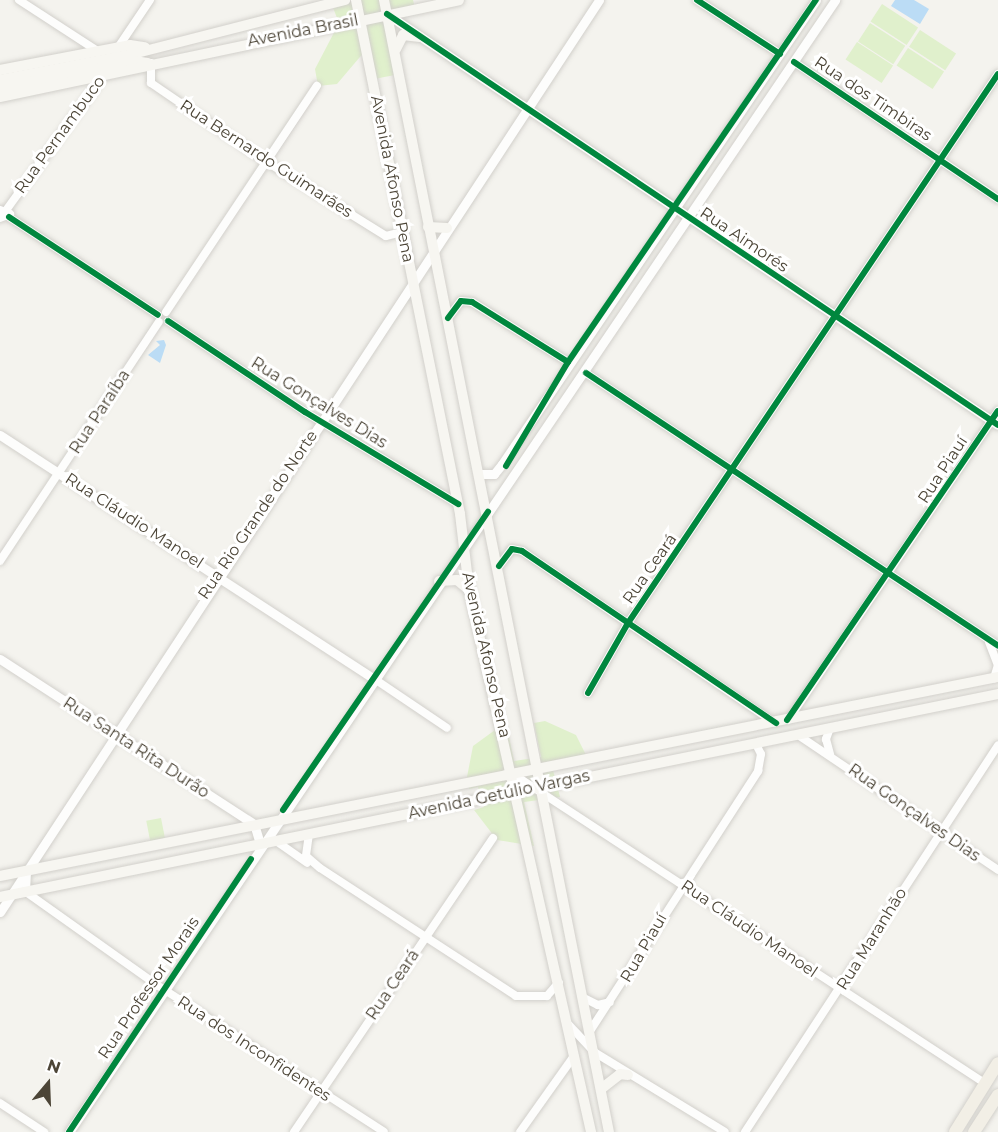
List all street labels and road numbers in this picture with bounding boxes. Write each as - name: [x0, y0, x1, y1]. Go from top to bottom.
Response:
- street label: Avenida Brasil: [246, 11, 360, 51]
- street label: Rua dos Timbiras: [811, 53, 935, 145]
- street label: Rua Pernambuco: [11, 72, 109, 198]
- street label: Avenida Afonso Pena: [366, 94, 418, 264]
- street label: Rua Bernardo Guimarães: [176, 96, 356, 222]
- street label: Rua Aimorés: [696, 203, 792, 277]
- street label: Rua Gonçalves Dias: [247, 353, 391, 453]
- street label: Rua Paraíba: [66, 366, 134, 458]
- street label: Rua Rio Grande do Norte: [194, 427, 322, 603]
- street label: Rua Piauí: [914, 433, 972, 507]
- street label: Rua Cláudio Manoel: [61, 469, 207, 573]
- street label: Rua Ceará: [619, 530, 681, 608]
- street label: Avenida Afonso Pena: [458, 570, 514, 740]
- street label: Rua Santa Rita Durão: [59, 693, 213, 803]
- street label: Rua Gonçalves Dias: [844, 760, 984, 866]
- street label: Avenida Getúlio Vargas: [407, 766, 591, 824]
- street label: Rua Cláudio Manoel: [677, 876, 821, 982]
- street label: Rua Maranhão: [833, 884, 911, 994]
- street label: Rua Piauí: [617, 910, 671, 986]
- street label: Rua Professor Morais: [94, 913, 204, 1063]
- street label: Rua Ceará: [362, 946, 424, 1024]
- street label: Rua dos Inconfidentes: [174, 992, 334, 1106]

